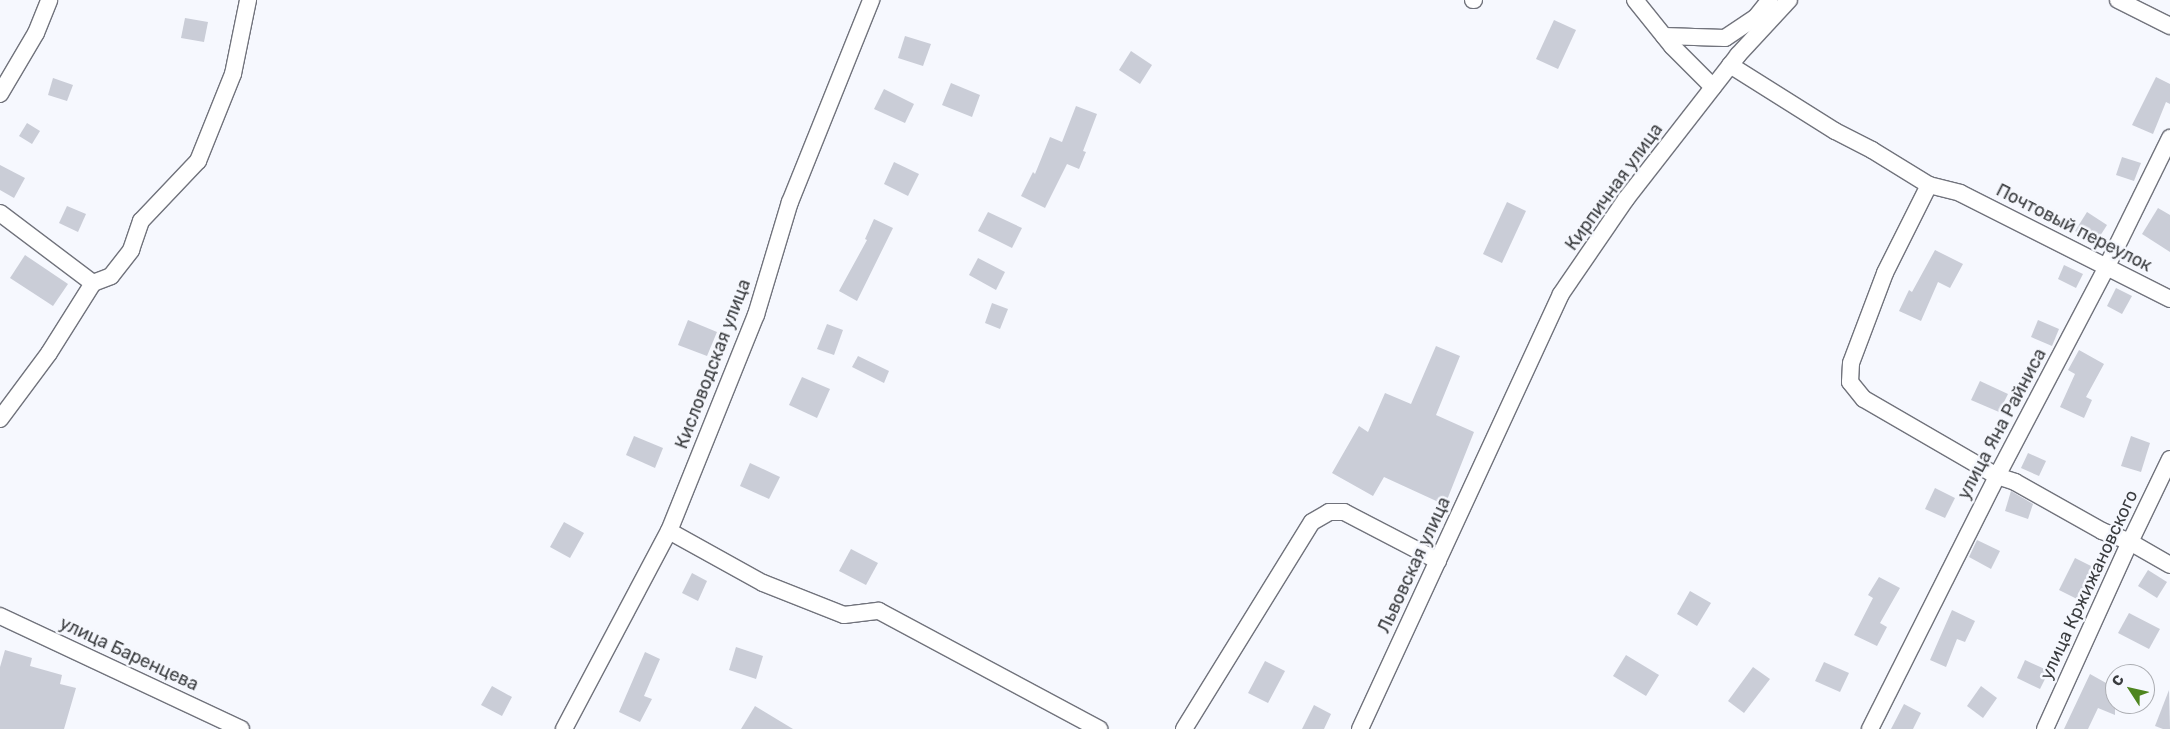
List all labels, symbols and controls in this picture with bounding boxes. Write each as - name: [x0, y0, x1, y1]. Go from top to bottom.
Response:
- street label: Кирпичная улица: [1561, 119, 1667, 255]
- street label: Почтовый переулок: [1993, 179, 2155, 277]
- street label: Кисловодская улица: [671, 276, 755, 452]
- street label: улица Яна Райниса: [1953, 345, 2051, 503]
- street label: улица Кржижановского: [2036, 487, 2142, 683]
- street label: Львовская улица: [1373, 493, 1455, 637]
- street label: улица Баренцева: [56, 612, 202, 696]
- north arrow: [2105, 664, 2155, 714]
- text: С: [2108, 672, 2128, 690]

